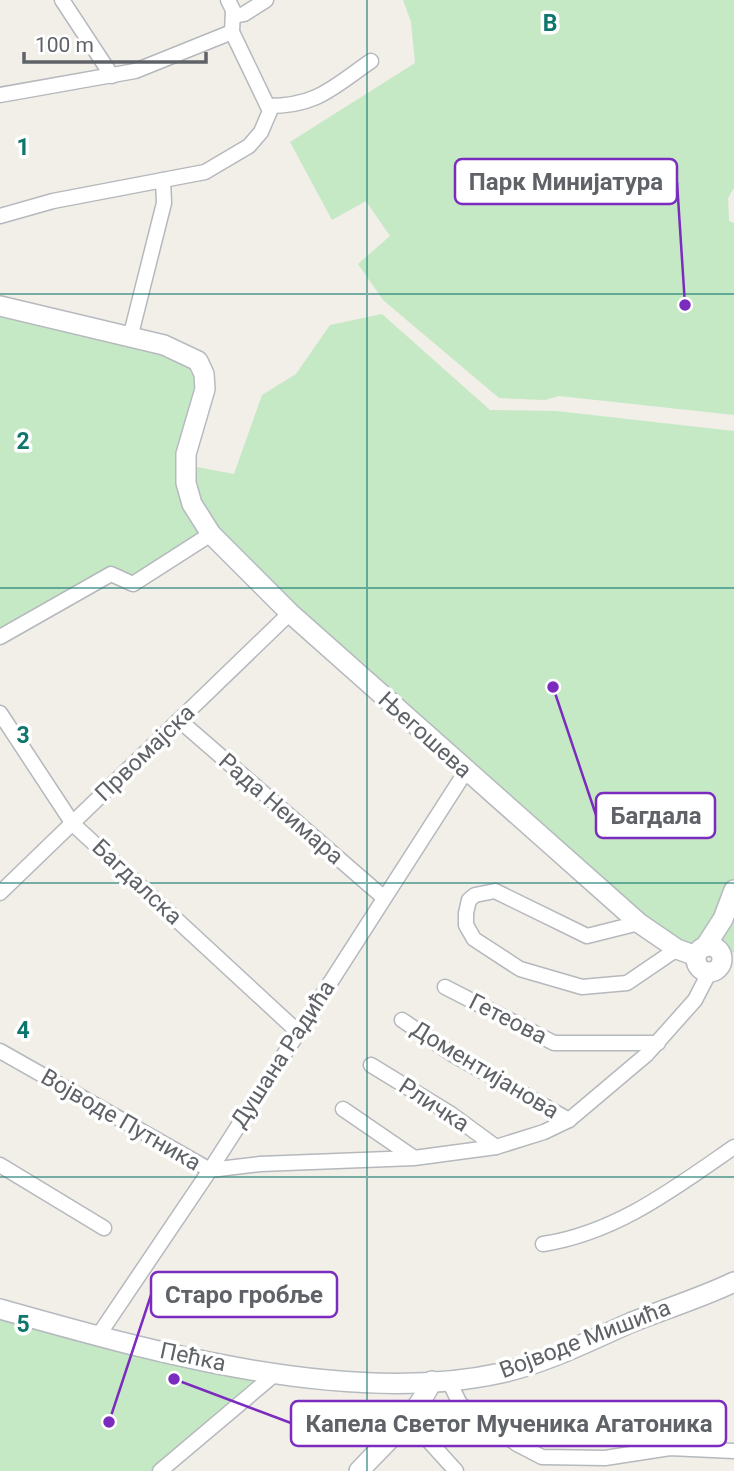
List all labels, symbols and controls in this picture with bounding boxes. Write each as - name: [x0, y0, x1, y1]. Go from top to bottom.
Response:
- text: B: [543, 10, 557, 37]
- scale bar: [24, 21, 206, 65]
- text: 100 m: [35, 33, 94, 57]
- text: 1: [16, 134, 30, 161]
- callout: Парк Минијатура: [455, 159, 677, 204]
- text: Парк Минијатура: [469, 168, 663, 196]
- text: 2: [16, 428, 30, 455]
- street label: Његошева: [373, 686, 477, 784]
- street label: Првомајска: [90, 699, 200, 807]
- text: 3: [16, 722, 30, 749]
- street label: Рада Неимара: [213, 748, 349, 870]
- callout: Багдала: [596, 793, 715, 838]
- text: Багдала: [611, 802, 702, 830]
- street label: Багдалска: [87, 834, 187, 930]
- street label: Душана Радића: [225, 975, 341, 1133]
- street label: Гетеова: [464, 988, 552, 1050]
- street label: Доментијанова: [406, 1015, 564, 1125]
- text: 4: [16, 1017, 30, 1044]
- street label: Војводе Путника: [36, 1063, 206, 1177]
- street label: Рличка: [394, 1072, 474, 1138]
- callout: Старо гробље: [151, 1272, 337, 1317]
- text: Старо гробље: [165, 1281, 323, 1309]
- street label: Војводе Мишића: [496, 1294, 674, 1384]
- text: 5: [16, 1311, 30, 1338]
- street label: Пећка: [158, 1337, 228, 1377]
- callout: Капела Светог Мученика Агатоника: [291, 1401, 726, 1446]
- text: Капела Светог Мученика Агатоника: [305, 1410, 713, 1438]

